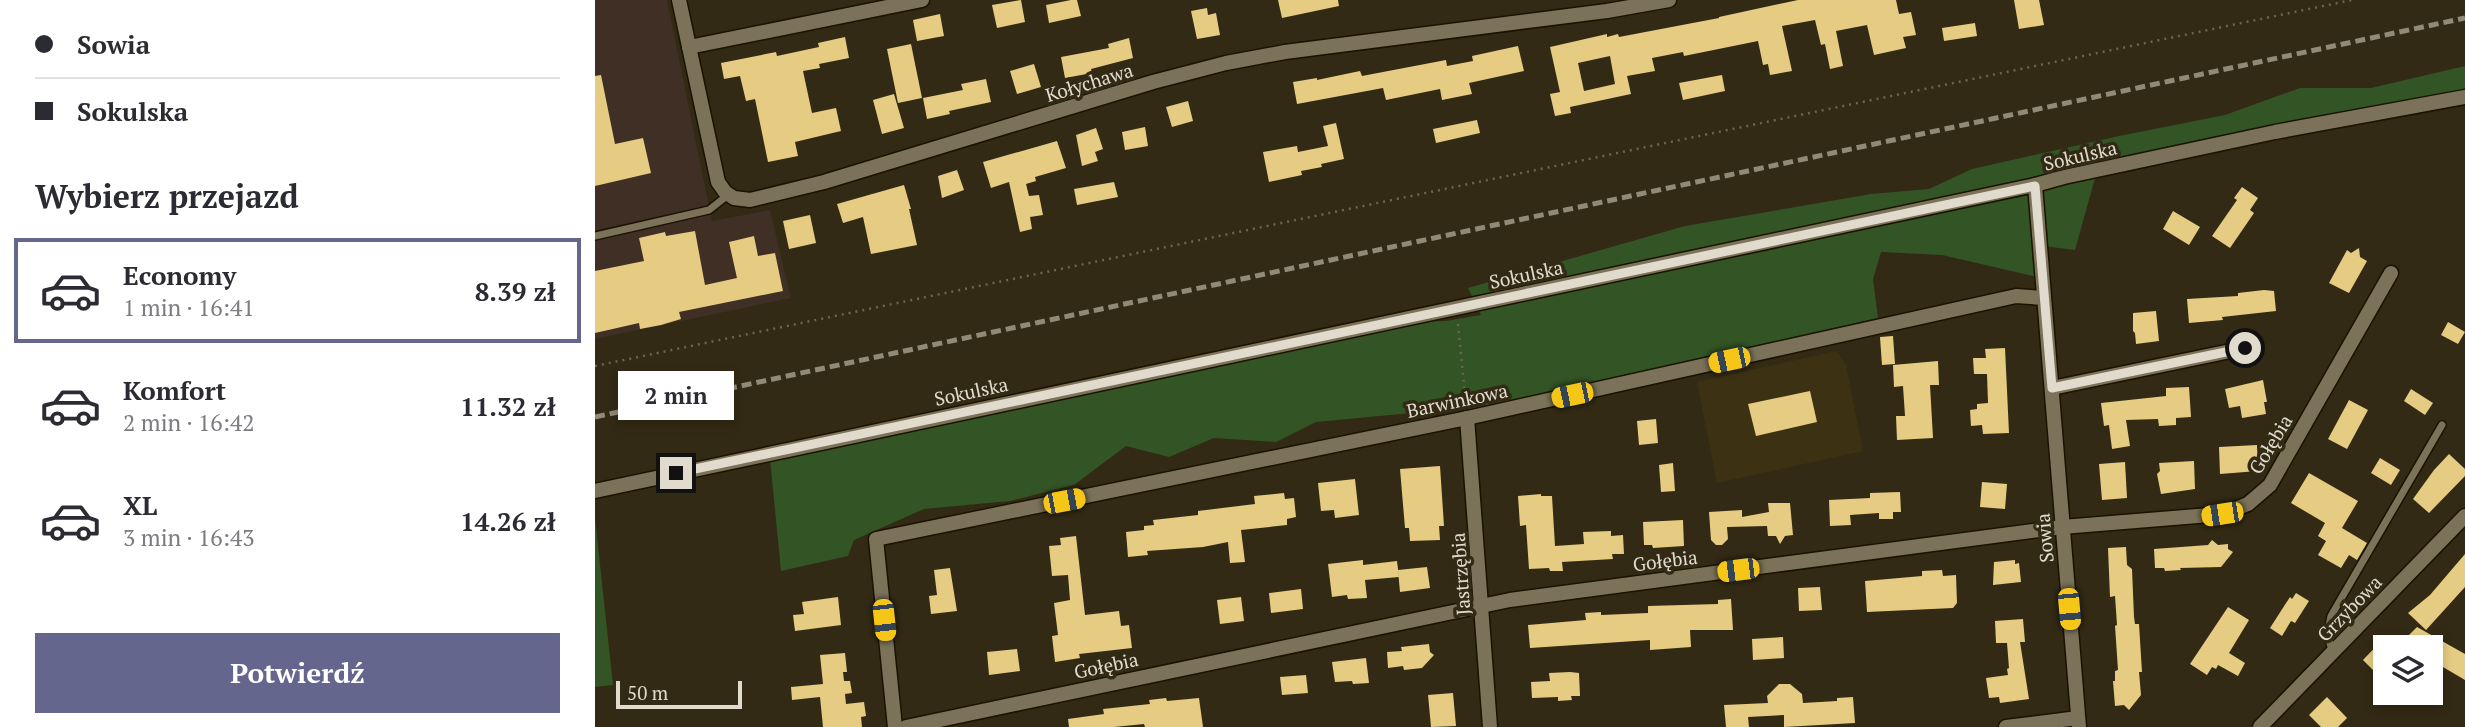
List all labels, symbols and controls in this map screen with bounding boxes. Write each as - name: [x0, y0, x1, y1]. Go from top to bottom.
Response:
- text: Sowia: [77, 27, 150, 61]
- street label: Kołychawa: [1042, 57, 1136, 107]
- text: Sokulska: [77, 94, 188, 128]
- street label: Sokulska: [2041, 134, 2120, 176]
- text: Wybierz przejazd: [35, 175, 299, 217]
- street label: Sokulska: [1487, 254, 1566, 294]
- text: Economy: [123, 258, 236, 292]
- icon: car: [39, 259, 102, 322]
- text: 8.39 zł: [475, 274, 556, 308]
- text: 1 min · 16:41: [123, 292, 255, 323]
- route start: [2229, 332, 2261, 364]
- car: [1707, 345, 1752, 375]
- street label: Sokulska: [932, 371, 1011, 411]
- callout: 2 min: [618, 372, 734, 420]
- text: Komfort: [123, 373, 226, 407]
- icon: car: [39, 374, 102, 437]
- street label: Barwinkowa: [1404, 377, 1510, 423]
- text: 2 min: [645, 380, 707, 411]
- car: [1550, 380, 1595, 410]
- text: 11.32 zł: [460, 389, 556, 423]
- text: 2 min · 16:42: [123, 407, 255, 438]
- street label: Gołębia: [2243, 409, 2298, 478]
- route end: [660, 457, 692, 489]
- car: [1042, 487, 1087, 515]
- text: XL: [123, 488, 157, 522]
- icon: car: [39, 489, 102, 552]
- car: [2200, 500, 2245, 528]
- text: 14.26 zł: [460, 504, 556, 538]
- street label: Sowia: [2029, 512, 2059, 564]
- text: 3 min · 16:43: [123, 522, 255, 553]
- street label: Jastrzębia: [1445, 531, 1475, 616]
- street label: Gołębia: [1631, 544, 1699, 576]
- car: [1716, 557, 1761, 583]
- street label: Grzybowa: [2311, 569, 2387, 647]
- car: [2057, 587, 2082, 631]
- car: [872, 598, 897, 642]
- button: Potwierdź: [35, 633, 560, 713]
- map controls: [2373, 635, 2443, 705]
- button: layers: [2373, 635, 2443, 705]
- street label: Gołębia: [1072, 646, 1141, 684]
- scale bar: [616, 678, 742, 710]
- text: 50 m: [627, 680, 668, 705]

